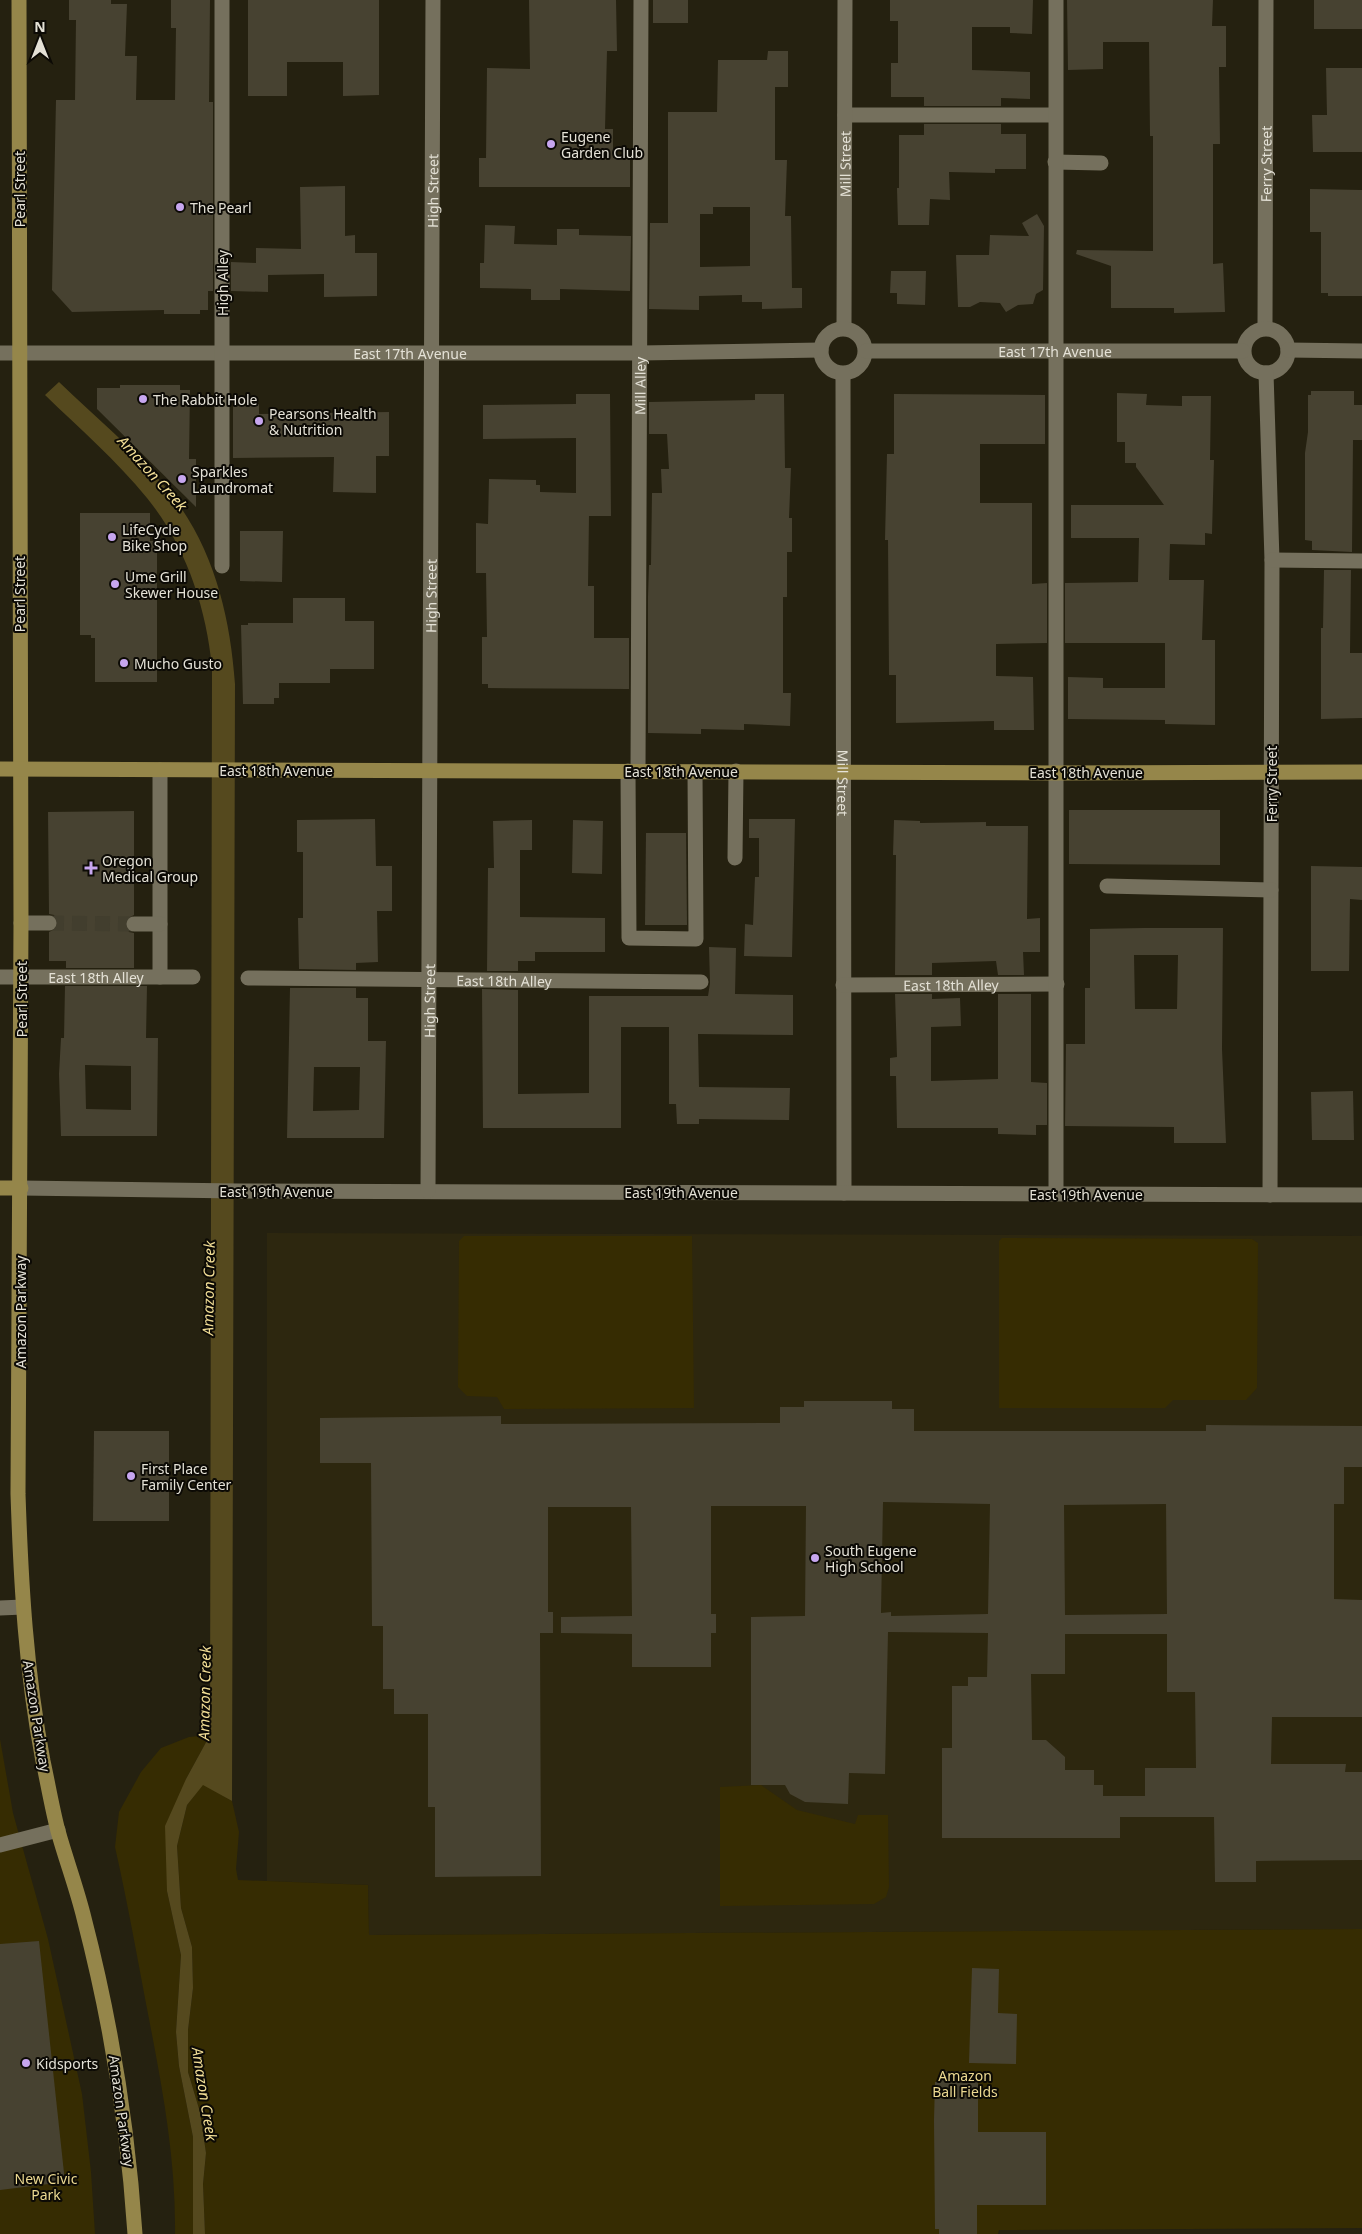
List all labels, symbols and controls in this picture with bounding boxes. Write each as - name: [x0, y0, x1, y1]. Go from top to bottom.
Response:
- north arrow: [15, 15, 65, 65]
- text: N: [34, 17, 46, 36]
- street label: Ferry Street: [1256, 126, 1275, 202]
- place label: Eugene Garden Club: [561, 127, 643, 162]
- street label: Mill Street: [835, 131, 854, 197]
- marker: Eugene Garden Club: [545, 138, 557, 150]
- street label: Pearl Street: [10, 151, 29, 227]
- street label: High Street: [423, 154, 442, 228]
- place label: The Pearl: [190, 198, 252, 217]
- marker: The Pearl: [174, 201, 186, 213]
- street label: High Alley: [213, 249, 232, 316]
- street label: East 17th Avenue: [998, 342, 1112, 361]
- street label: East 17th Avenue: [353, 344, 467, 363]
- street label: Mill Alley: [630, 356, 649, 415]
- place label: The Rabbit Hole: [153, 390, 258, 409]
- marker: The Rabbit Hole: [137, 393, 149, 405]
- place label: Pearsons Health & Nutrition: [269, 404, 377, 439]
- marker: Pearsons Health & Nutrition: [253, 415, 265, 427]
- water label: Amazon Creek: [113, 430, 192, 515]
- place label: Sparkles Laundromat: [192, 462, 273, 497]
- marker: Sparkles Laundromat: [176, 473, 188, 485]
- place label: LifeCycle Bike Shop: [122, 520, 187, 555]
- marker: LifeCycle Bike Shop: [106, 531, 118, 543]
- street label: Pearl Street: [10, 556, 29, 632]
- street label: High Street: [421, 559, 440, 633]
- place label: Ume Grill Skewer House: [125, 567, 218, 602]
- marker: Ume Grill Skewer House: [109, 578, 121, 590]
- place label: Mucho Gusto: [134, 654, 222, 673]
- marker: Mucho Gusto: [118, 657, 130, 669]
- street label: Ferry Street: [1262, 746, 1281, 822]
- street label: Mill Street: [834, 750, 853, 816]
- street label: East 18th Avenue: [219, 761, 333, 780]
- street label: East 18th Avenue: [624, 762, 738, 781]
- street label: East 18th Avenue: [1029, 763, 1143, 782]
- place label: Oregon Medical Group: [102, 851, 198, 886]
- marker: Oregon Medical Group: [84, 861, 98, 875]
- street label: Pearl Street: [12, 961, 31, 1037]
- street label: High Street: [419, 964, 438, 1038]
- street label: East 18th Alley: [48, 968, 145, 987]
- street label: East 18th Alley: [456, 970, 553, 990]
- street label: East 18th Alley: [903, 975, 1000, 994]
- street label: East 19th Avenue: [219, 1182, 333, 1201]
- street label: East 19th Avenue: [624, 1183, 738, 1202]
- street label: East 19th Avenue: [1029, 1185, 1143, 1204]
- water label: Amazon Creek: [197, 1240, 219, 1336]
- street label: Amazon Parkway: [11, 1255, 30, 1368]
- place label: First Place Family Center: [141, 1459, 232, 1494]
- marker: First Place Family Center: [125, 1470, 137, 1482]
- place label: South Eugene High School: [825, 1541, 917, 1576]
- marker: South Eugene High School: [809, 1552, 821, 1564]
- water label: Amazon Creek: [193, 1645, 215, 1741]
- street label: Amazon Parkway: [19, 1659, 55, 1774]
- water label: Amazon Creek: [188, 2045, 222, 2143]
- place label: Kidsports: [36, 2054, 99, 2073]
- street label: Amazon Parkway: [105, 2054, 139, 2169]
- marker: Kidsports: [20, 2057, 32, 2069]
- park label: Amazon Ball Fields: [932, 2066, 998, 2101]
- park label: New Civic Park: [15, 2169, 78, 2204]

